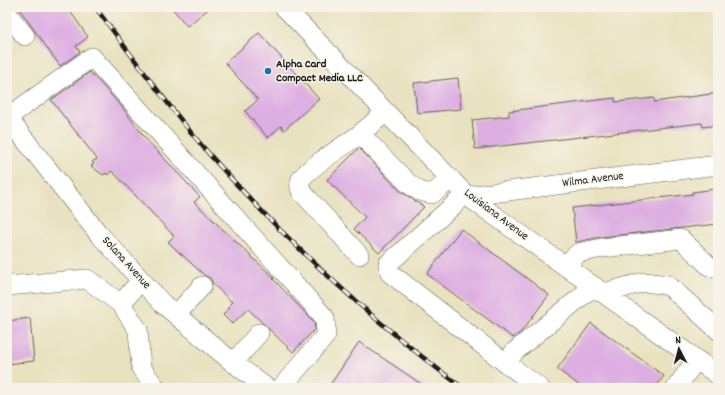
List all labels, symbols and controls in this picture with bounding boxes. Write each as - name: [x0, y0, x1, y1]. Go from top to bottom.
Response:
- place label: Alpha Card Compact Media LLC: [276, 56, 363, 87]
- marker: Alpha Card Compact Media LLC: [263, 66, 273, 76]
- street label: Wilma Avenue: [561, 168, 625, 192]
- street label: Louisiana Avenue: [460, 185, 532, 245]
- street label: Solana Avenue: [98, 233, 154, 293]
- north arrow: [659, 329, 699, 369]
- text: N: [675, 333, 682, 349]

